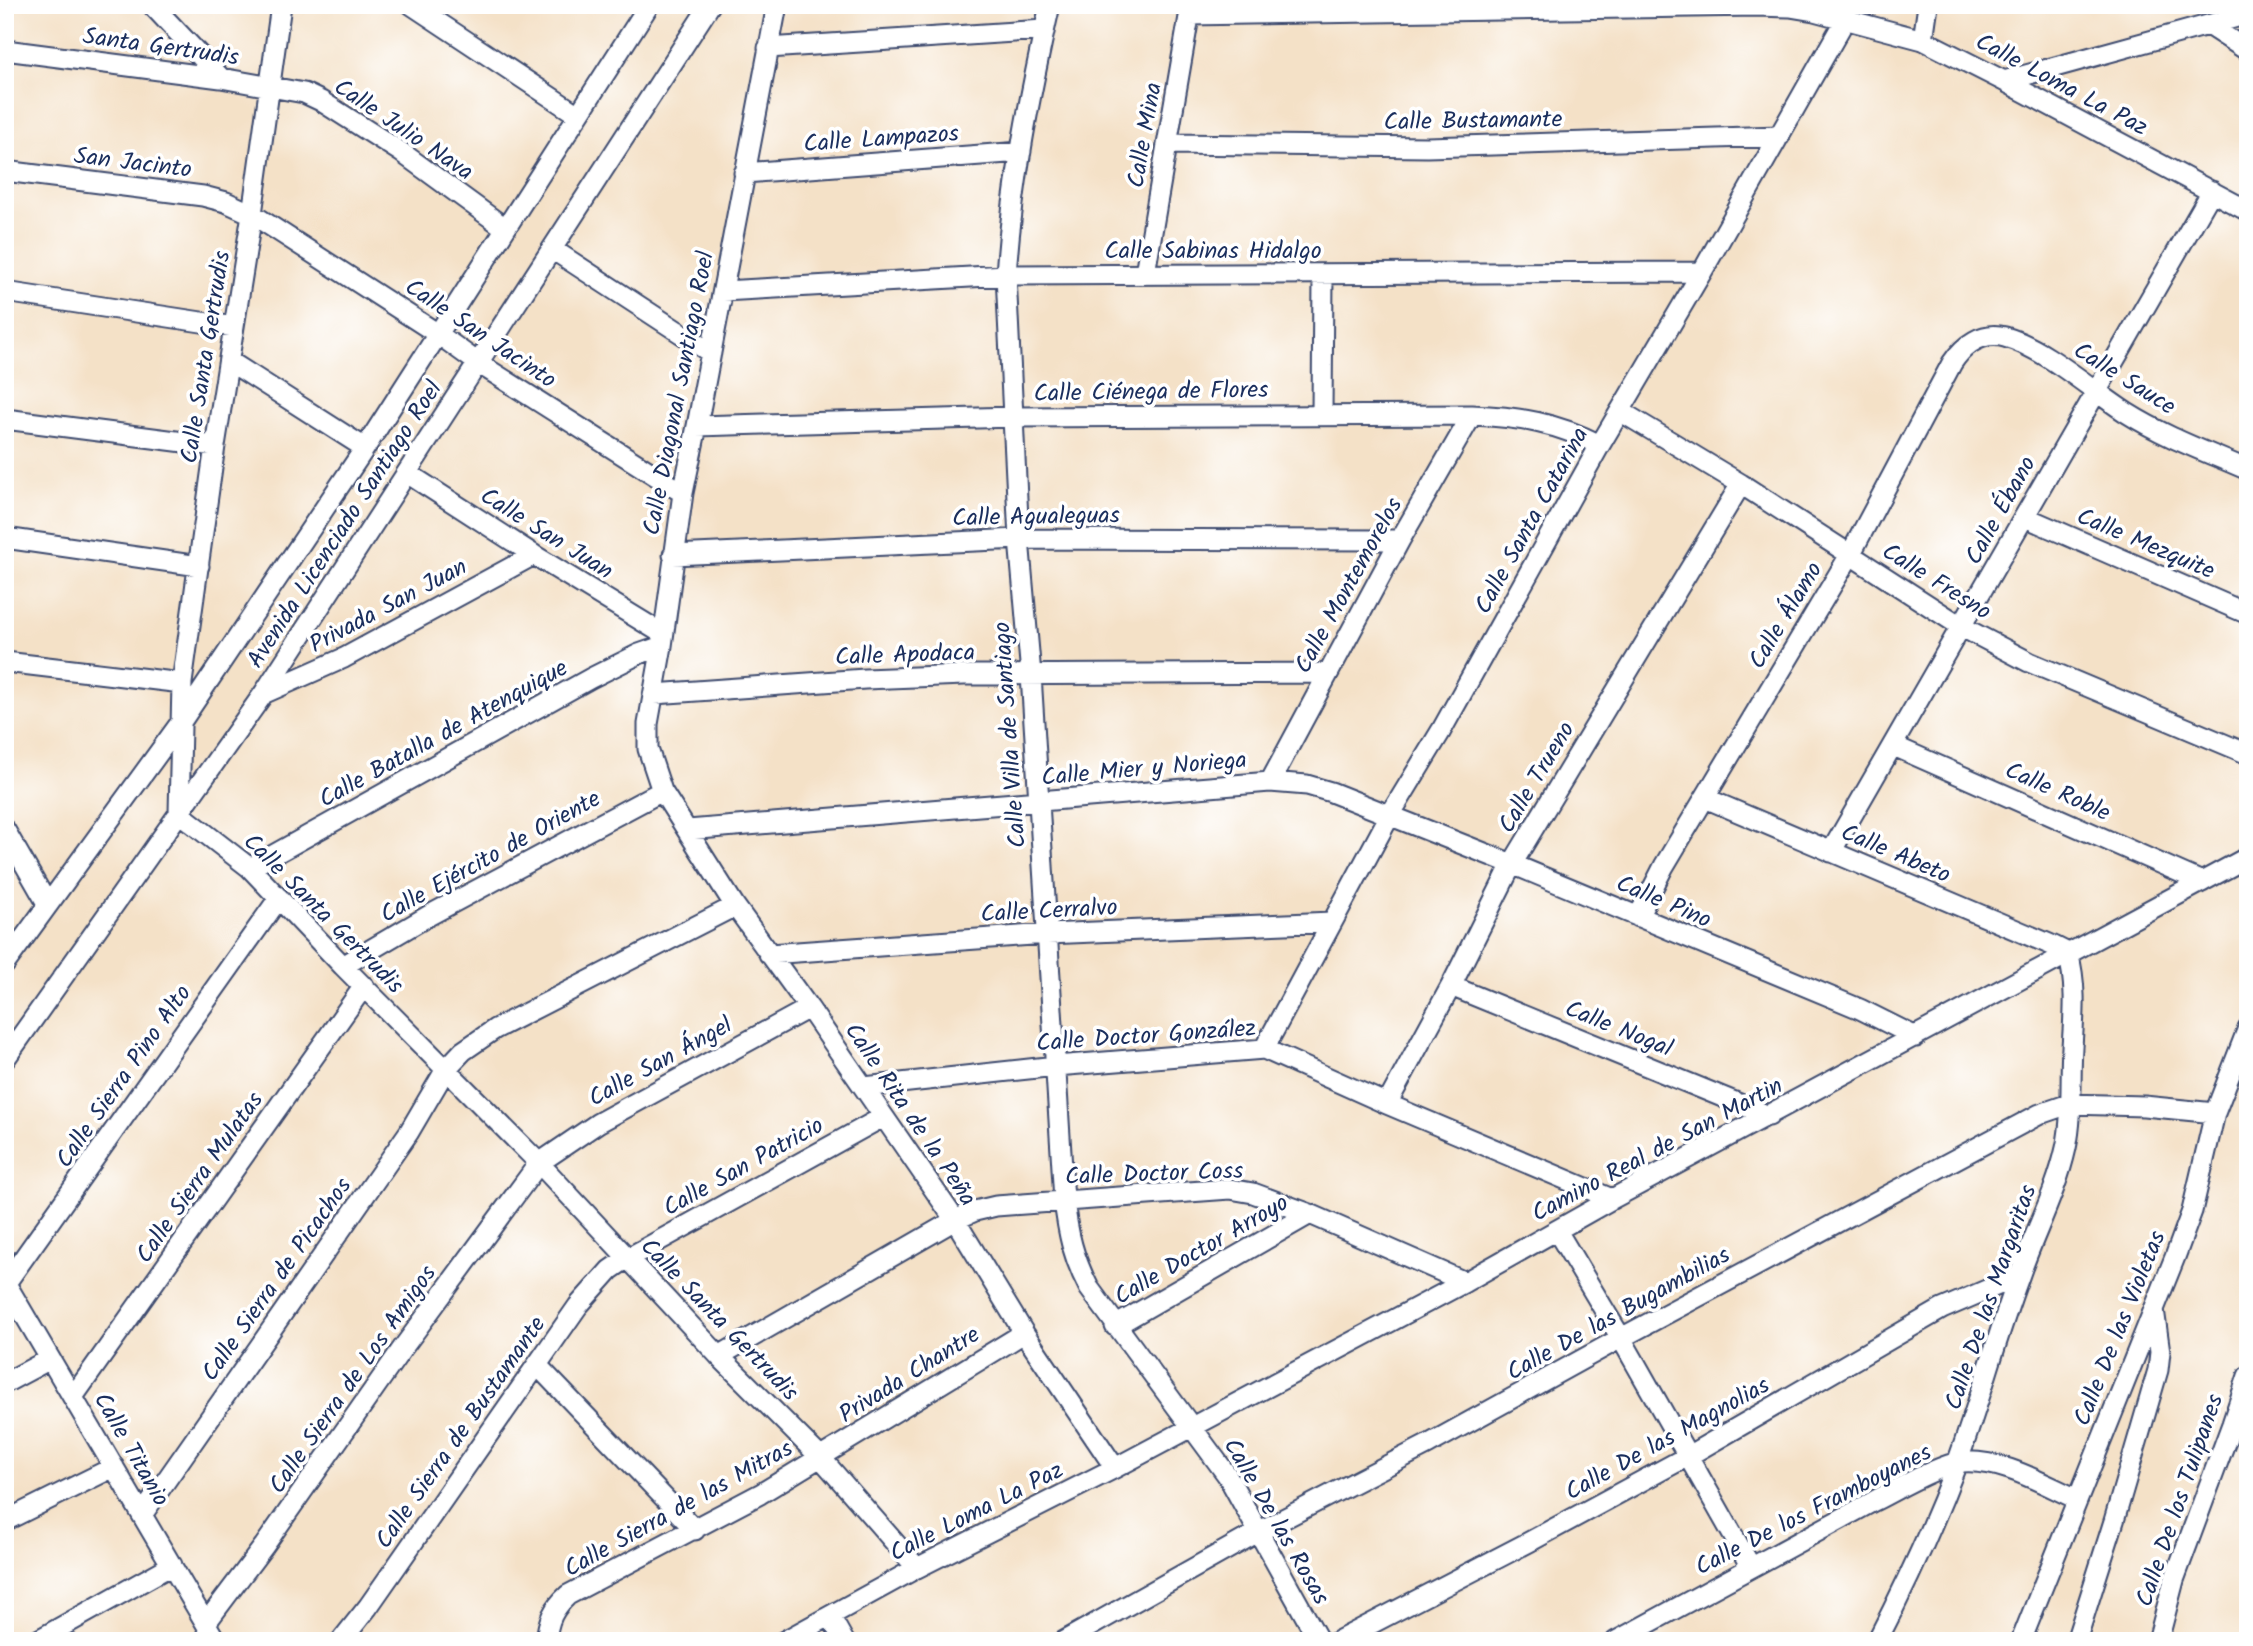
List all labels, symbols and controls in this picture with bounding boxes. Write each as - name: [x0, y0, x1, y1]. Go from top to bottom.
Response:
- street label: Santa Gertrudis: [80, 17, 241, 78]
- street label: Calle Loma La Paz: [1968, 23, 2155, 147]
- street label: Calle Julio Nava: [325, 69, 481, 192]
- street label: Calle Mina: [1117, 79, 1174, 191]
- street label: Calle Bustamante: [1383, 100, 1563, 143]
- street label: Calle Lampazos: [802, 115, 960, 164]
- street label: San Jacinto: [72, 137, 194, 190]
- street label: Calle Sabinas Hidalgo: [1104, 232, 1322, 271]
- street label: Calle Santa Gertrudis: [170, 248, 243, 466]
- street label: Calle Diagonal Santiago Roel: [633, 248, 726, 539]
- street label: Calle San Jacinto: [396, 269, 564, 400]
- street label: Calle Sauce: [2065, 332, 2183, 426]
- street label: Calle Ciénega de Flores: [1033, 371, 1269, 414]
- street label: Avenida Licenciado Santiago Roel: [237, 373, 453, 677]
- street label: Calle Santa Catarina: [1465, 420, 1600, 621]
- street label: Calle Ébano: [1955, 449, 2047, 572]
- street label: Calle San Juan: [472, 478, 621, 591]
- street label: Calle Montemorelos: [1285, 490, 1414, 681]
- street label: Calle Agualeguas: [952, 497, 1120, 538]
- street label: Calle Mezquite: [2070, 498, 2221, 591]
- street label: Calle Fresno: [1874, 533, 1999, 631]
- street label: Privada San Juan: [303, 548, 475, 664]
- street label: Calle Álamo: [1739, 554, 1834, 677]
- street label: Calle Villa de Santiago: [983, 620, 1038, 849]
- street label: Calle Apodaca: [834, 634, 976, 677]
- street label: Calle Batalla de Atenquique: [312, 649, 576, 819]
- street label: Calle Trueno: [1488, 714, 1586, 841]
- street label: Calle Mier y Noriega: [1040, 741, 1248, 798]
- street label: Calle Roble: [1998, 752, 2117, 833]
- street label: Calle Ejército de Oriente: [373, 780, 608, 934]
- street label: Calle Abeto: [1834, 814, 1957, 895]
- street label: Calle Santa Gertrudis: [233, 824, 413, 1004]
- street label: Calle Pino: [1610, 865, 1717, 940]
- street label: Calle Cerralvo: [980, 888, 1119, 935]
- street label: Calle Sierra Pino Alto: [46, 977, 202, 1177]
- street label: Calle Nogal: [1559, 990, 1678, 1069]
- street label: Calle San Ángel: [581, 1006, 740, 1118]
- street label: Calle Doctor González: [1035, 1009, 1257, 1064]
- street label: Calle Rita de la Peña: [834, 1015, 986, 1215]
- street label: Camino Real de San Martin: [1525, 1067, 1790, 1233]
- street label: Calle Sierra Mulatas: [126, 1084, 274, 1272]
- street label: Calle San Patricio: [656, 1107, 831, 1228]
- street label: Calle Doctor Coss: [1064, 1152, 1244, 1197]
- street label: Calle Sierra de Picachos: [192, 1170, 362, 1390]
- street label: Calle De las Margaritas: [1935, 1180, 2048, 1415]
- street label: Calle Doctor Arroyo: [1107, 1184, 1297, 1316]
- street label: Calle De las Violetas: [2063, 1225, 2177, 1432]
- street label: Calle Santa Gertrudis: [630, 1229, 808, 1411]
- street label: Calle De las Bugambilias: [1500, 1236, 1738, 1392]
- street label: Calle Sierra de Los Amigos: [259, 1257, 447, 1502]
- street label: Calle Sierra de Bustamante: [366, 1308, 557, 1558]
- street label: Privada Chantre: [832, 1316, 988, 1434]
- street label: Calle De las Magnolias: [1558, 1367, 1777, 1512]
- street label: Calle Titanio: [82, 1385, 179, 1514]
- street label: Calle De los Tulipanes: [2126, 1389, 2235, 1612]
- street label: Calle Sierra de las Mitras: [557, 1430, 800, 1589]
- street label: Calle De las Rosas: [1212, 1431, 1339, 1613]
- street label: Calle De los Framboyanes: [1689, 1434, 1939, 1587]
- street label: Calle Loma La Paz: [883, 1452, 1070, 1573]

